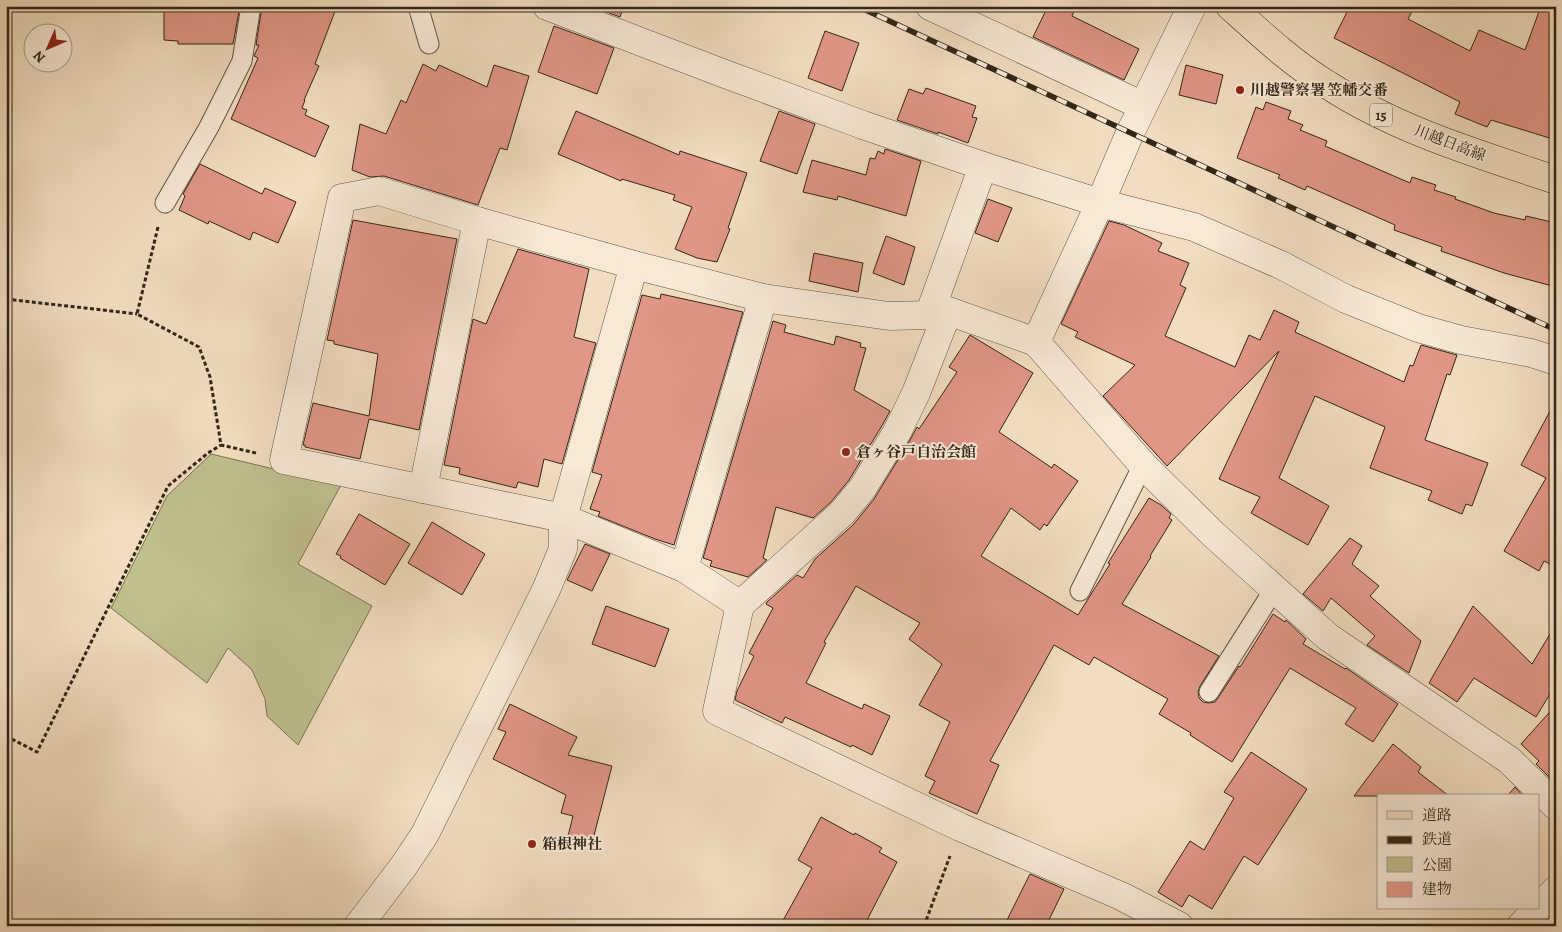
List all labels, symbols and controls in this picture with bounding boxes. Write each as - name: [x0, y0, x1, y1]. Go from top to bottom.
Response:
- north arrow: [22, 22, 72, 72]
- text: N: [29, 47, 49, 67]
- place label: 川越警察署 笠幡交番: [1250, 80, 1389, 100]
- marker: 川越警察署 笠幡交番: [1234, 84, 1246, 96]
- road number: 15: [1370, 104, 1392, 126]
- street label: 川越日高線: [1411, 120, 1489, 166]
- place label: 倉ヶ谷戸自治会館: [856, 442, 976, 462]
- marker: 倉ヶ谷戸自治会館: [840, 446, 852, 458]
- legend: [1377, 794, 1540, 910]
- text: 道路: [1422, 805, 1452, 825]
- text: 鉄道: [1422, 829, 1452, 849]
- place label: 箱根神社: [542, 834, 602, 854]
- marker: 箱根神社: [526, 838, 538, 850]
- text: 公園: [1422, 855, 1452, 875]
- text: 建物: [1422, 879, 1452, 899]

